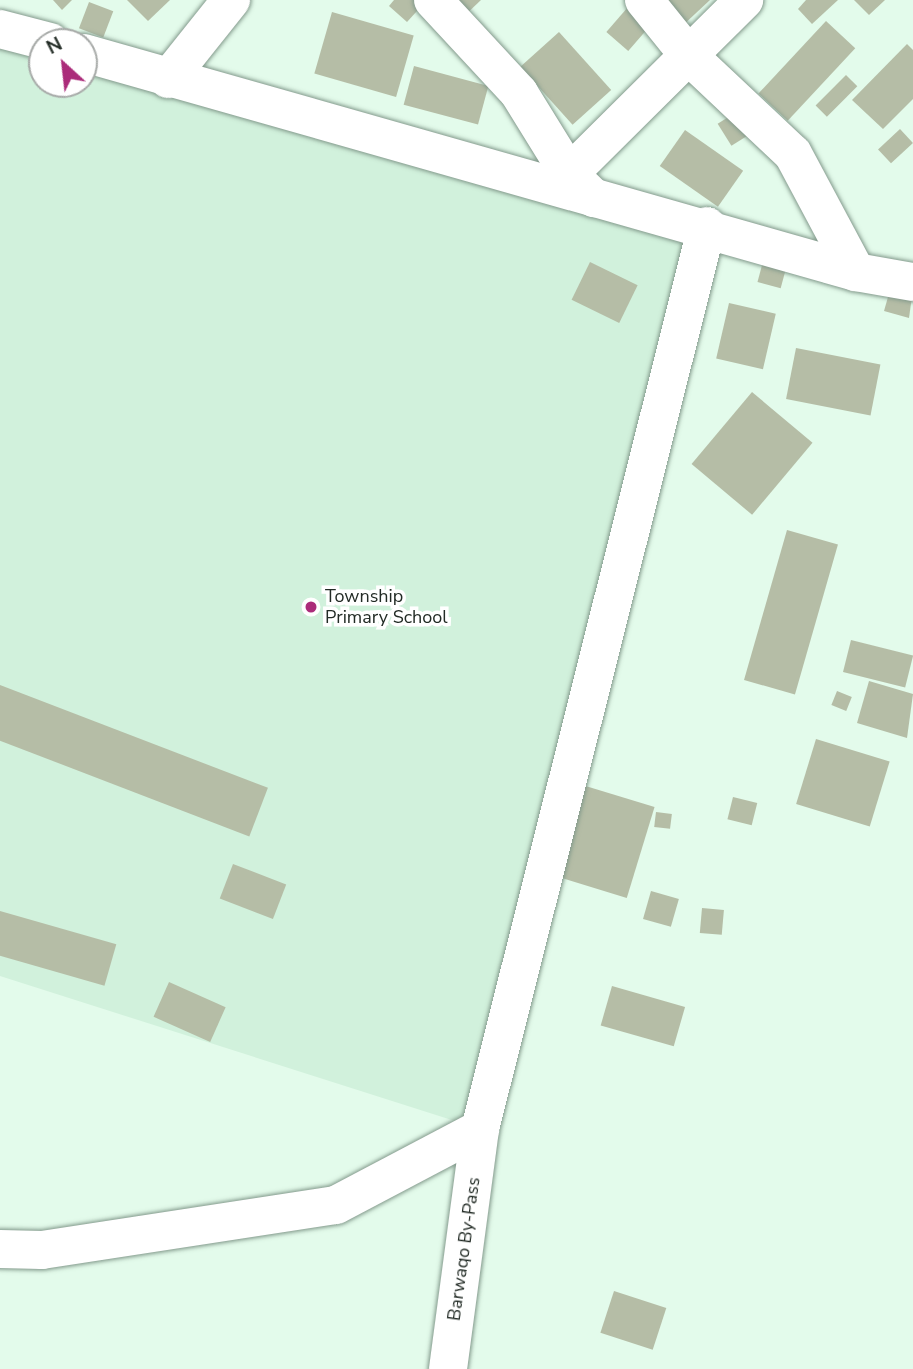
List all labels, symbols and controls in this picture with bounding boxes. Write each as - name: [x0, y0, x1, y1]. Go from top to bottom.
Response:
- north arrow: [28, 28, 98, 98]
- text: N: [42, 31, 67, 61]
- place label: Township Primary School: [325, 586, 448, 628]
- marker: Township Primary School: [303, 599, 319, 615]
- street label: Barwaqo By-Pass: [443, 1176, 485, 1322]

